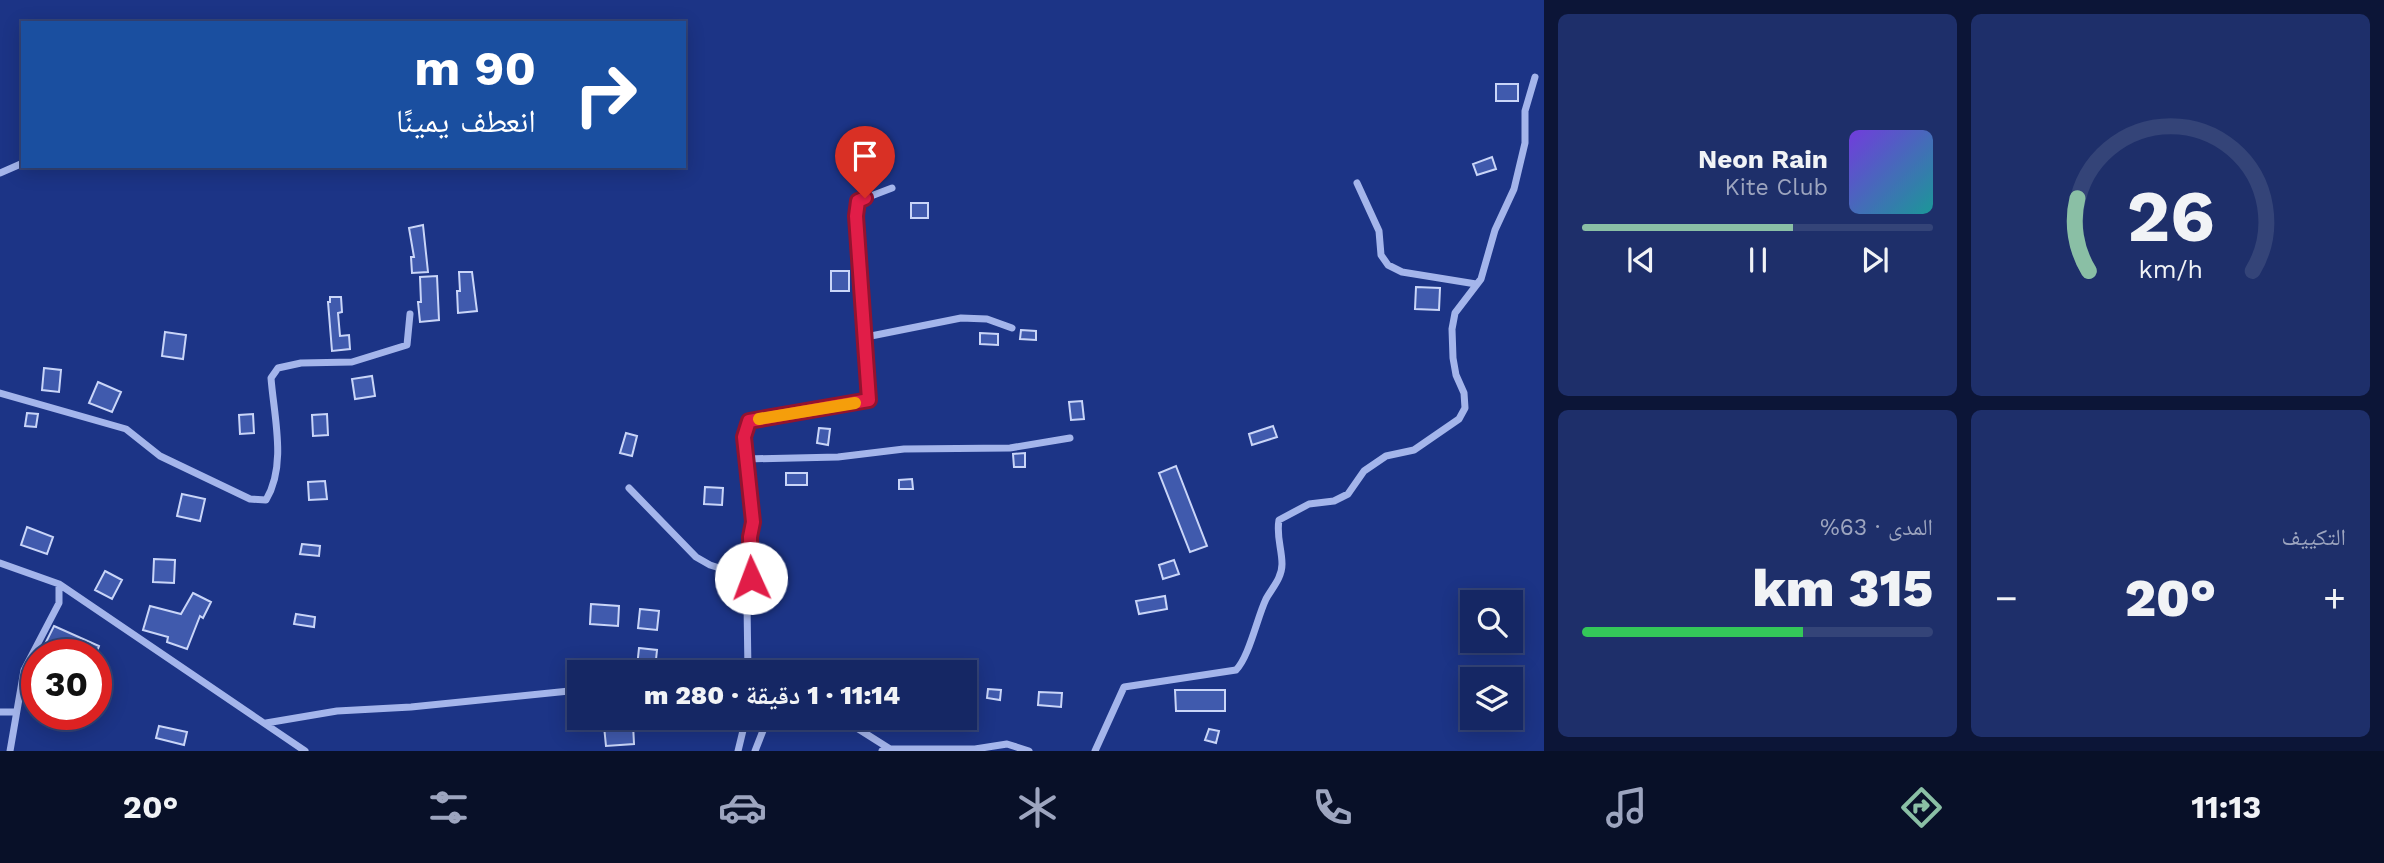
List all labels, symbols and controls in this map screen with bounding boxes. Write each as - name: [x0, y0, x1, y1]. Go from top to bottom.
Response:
- text: 90 m: [414, 39, 536, 97]
- icon: right: [560, 49, 651, 140]
- text: انعطف يمينًا: [396, 102, 536, 140]
- pin: [835, 126, 895, 198]
- icon: arrive: [846, 137, 884, 175]
- text: Neon Rain: [1698, 144, 1828, 174]
- text: 26: [2126, 173, 2215, 259]
- text: Kite Club: [1725, 174, 1828, 201]
- icon: previous: [1622, 241, 1660, 279]
- icon: pause: [1739, 241, 1777, 279]
- icon: next: [1856, 241, 1894, 279]
- text: km/h: [2138, 255, 2203, 284]
- text: المدى · 63%: [1820, 514, 1933, 541]
- text: التكييف: [2281, 524, 2346, 551]
- position arrow: [714, 541, 788, 615]
- text: 315 km: [1752, 558, 1933, 619]
- text: 20°: [2125, 568, 2216, 629]
- text: −: [1995, 576, 2018, 620]
- text: +: [2323, 576, 2346, 620]
- map controls: [1460, 590, 1523, 730]
- button: search: [1460, 590, 1523, 653]
- speed limit sign: 30: [21, 639, 112, 730]
- button: layers: [1460, 667, 1523, 730]
- text: 11:14 · 1 دقيقة · 280 m: [644, 680, 900, 710]
- icon: filters: [424, 783, 473, 832]
- icon: car: [718, 783, 767, 832]
- icon: climate: [1013, 783, 1062, 832]
- icon: phone: [1308, 783, 1357, 832]
- icon: music: [1602, 783, 1651, 832]
- icon: directions: [1897, 783, 1946, 832]
- text: 20°: [123, 788, 178, 826]
- text: 11:13: [2191, 788, 2261, 826]

